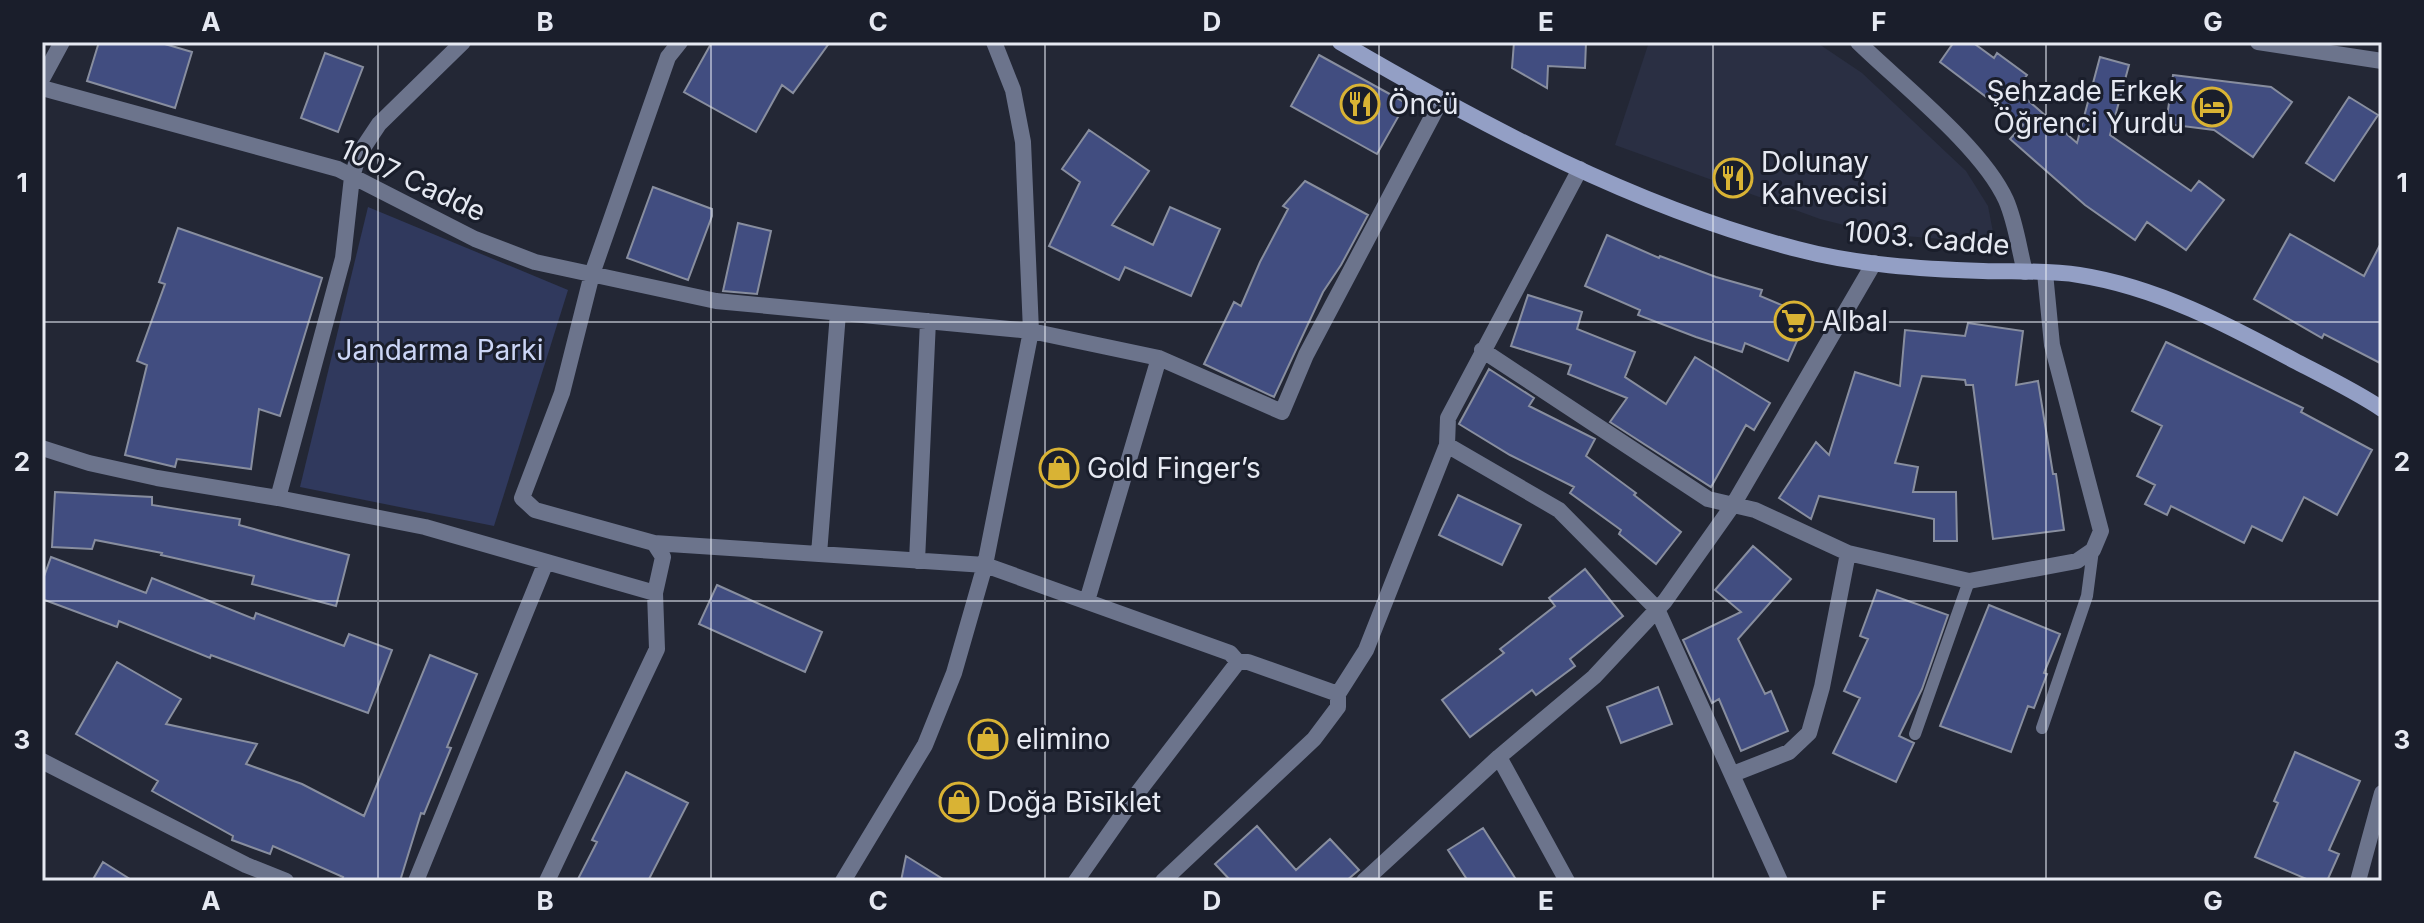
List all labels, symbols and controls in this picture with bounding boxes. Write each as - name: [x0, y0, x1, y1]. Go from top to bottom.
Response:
- text: A: [201, 6, 221, 37]
- text: B: [536, 6, 554, 37]
- text: C: [868, 6, 888, 37]
- text: D: [1203, 6, 1221, 37]
- text: E: [1538, 6, 1554, 37]
- text: F: [1871, 6, 1887, 37]
- text: G: [2203, 6, 2223, 37]
- place label: Şehzade Erkek Öğrenci Yurdu: [1986, 74, 2184, 140]
- restaurant icon: Öncü: [1339, 83, 1381, 125]
- hotel icon: Şehzade Erkek Öğrenci Yurdu: [2191, 86, 2233, 128]
- place label: Öncü: [1388, 87, 1459, 121]
- street label: 1007 Cadde: [335, 131, 491, 229]
- place label: Dolunay Kahvecisi: [1761, 145, 1888, 211]
- restaurant icon: Dolunay Kahvecisi: [1712, 157, 1754, 199]
- text: 1: [16, 167, 28, 198]
- text: 1: [2396, 167, 2408, 198]
- street label: 1003. Cadde: [1843, 214, 2011, 262]
- supermarket icon: Albal: [1773, 300, 1815, 342]
- place label: Albal: [1822, 304, 1888, 338]
- park label: Jandarma Parki: [337, 333, 543, 367]
- text: 2: [14, 446, 30, 477]
- text: 2: [2394, 446, 2410, 477]
- shop icon: Gold Finger’s: [1038, 447, 1080, 489]
- place label: Gold Finger’s: [1087, 451, 1261, 485]
- shop icon: elimino: [967, 718, 1009, 760]
- place label: elimino: [1016, 722, 1111, 756]
- text: 3: [14, 724, 30, 755]
- text: 3: [2394, 724, 2410, 755]
- shop icon: Doğa Bīsīklet: [938, 781, 980, 823]
- place label: Doğa Bīsīklet: [987, 785, 1161, 819]
- text: A: [201, 885, 221, 916]
- text: B: [536, 885, 554, 916]
- text: C: [868, 885, 888, 916]
- text: D: [1203, 885, 1221, 916]
- text: E: [1538, 885, 1554, 916]
- text: F: [1871, 885, 1887, 916]
- text: G: [2203, 885, 2223, 916]

